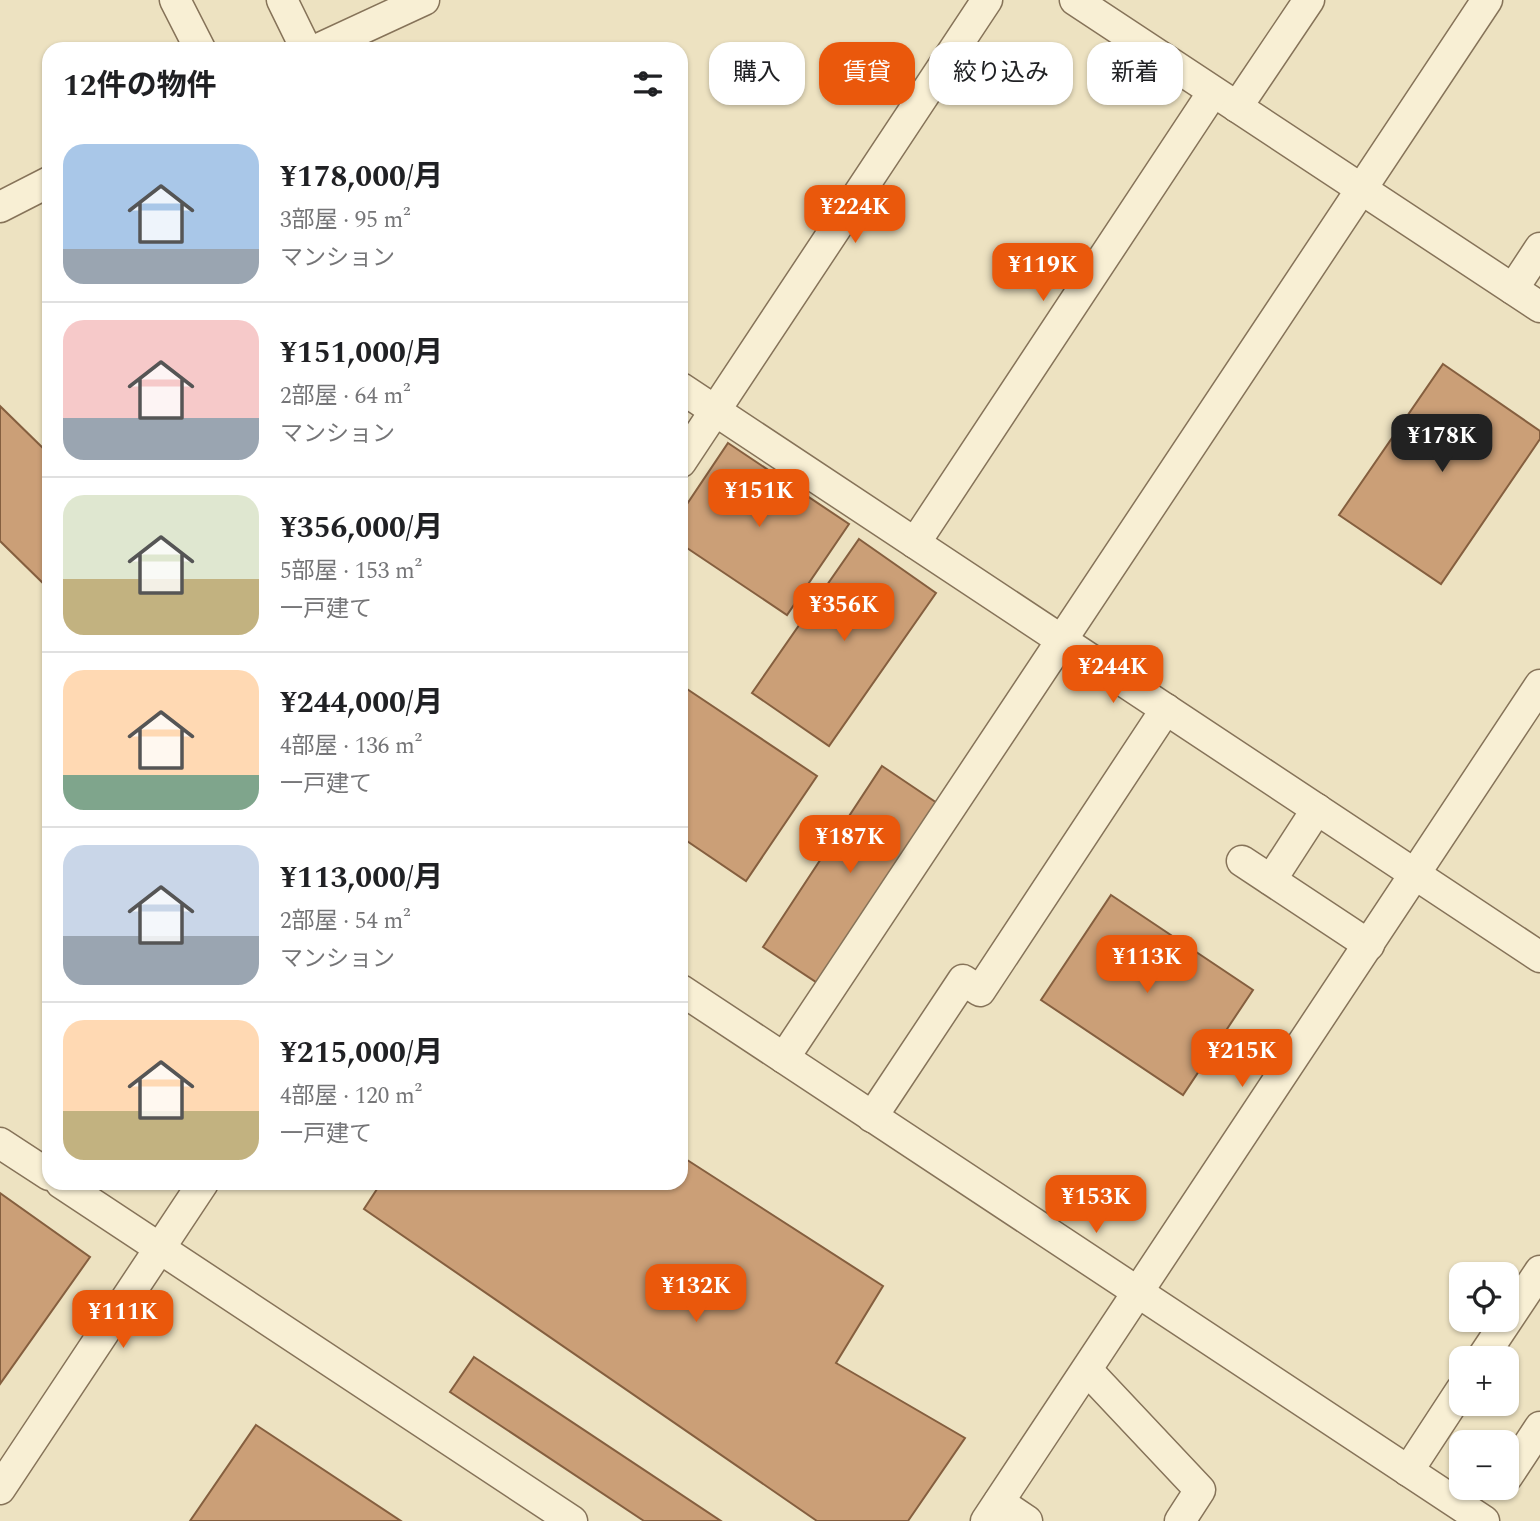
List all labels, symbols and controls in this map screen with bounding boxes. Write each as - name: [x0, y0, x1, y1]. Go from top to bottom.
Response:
- chip: 購入: [709, 42, 805, 105]
- chip: 賃貸: [819, 42, 915, 105]
- chip: 絞り込み: [929, 42, 1073, 105]
- chip: 新着: [1087, 42, 1183, 105]
- text: 12件の物件: [63, 63, 217, 109]
- icon: filters: [629, 65, 667, 103]
- text: ¥178,000/月: [280, 154, 443, 200]
- icon: home: [119, 172, 203, 256]
- pin: ¥224K: [806, 186, 904, 245]
- text: ¥224K: [820, 190, 890, 225]
- text: 3部屋 · 95 m²: [280, 203, 411, 238]
- text: マンション: [280, 241, 395, 276]
- pin: ¥119K: [994, 244, 1092, 303]
- text: ¥119K: [1008, 248, 1078, 283]
- text: ¥151,000/月: [280, 330, 443, 376]
- icon: home: [119, 348, 203, 432]
- text: 2部屋 · 64 m²: [280, 379, 411, 414]
- pin: ¥178K: [1393, 414, 1491, 474]
- text: マンション: [280, 417, 395, 452]
- text: ¥178K: [1407, 419, 1477, 454]
- pin: ¥151K: [710, 470, 808, 529]
- text: ¥151K: [724, 474, 794, 509]
- text: ¥356,000/月: [280, 505, 443, 551]
- icon: home: [119, 523, 203, 607]
- text: 5部屋 · 153 m²: [280, 554, 422, 589]
- pin: ¥356K: [795, 584, 893, 643]
- text: ¥356K: [809, 588, 879, 623]
- text: 一戸建て: [280, 592, 372, 627]
- pin: ¥244K: [1064, 646, 1162, 705]
- text: ¥244K: [1078, 650, 1148, 685]
- text: ¥244,000/月: [280, 680, 443, 726]
- icon: home: [119, 698, 203, 782]
- text: 4部屋 · 136 m²: [280, 729, 422, 764]
- text: 一戸建て: [280, 767, 372, 802]
- pin: ¥187K: [801, 816, 899, 875]
- text: ¥187K: [815, 820, 885, 855]
- text: ¥113,000/月: [280, 855, 443, 901]
- icon: home: [119, 873, 203, 957]
- text: 2部屋 · 54 m²: [280, 904, 411, 939]
- pin: ¥113K: [1098, 936, 1196, 995]
- text: ¥113K: [1112, 940, 1182, 975]
- text: マンション: [280, 942, 395, 977]
- text: ¥215,000/月: [280, 1030, 443, 1076]
- pin: ¥215K: [1193, 1030, 1291, 1089]
- text: ¥215K: [1207, 1034, 1277, 1069]
- icon: home: [119, 1048, 203, 1132]
- text: 4部屋 · 120 m²: [280, 1079, 422, 1114]
- text: 一戸建て: [280, 1117, 372, 1152]
- pin: ¥153K: [1047, 1176, 1145, 1235]
- text: ¥153K: [1061, 1180, 1131, 1215]
- map controls: [1449, 1262, 1519, 1500]
- button: locate: [1449, 1262, 1519, 1332]
- pin: ¥132K: [647, 1264, 745, 1324]
- text: ¥132K: [661, 1269, 731, 1304]
- pin: ¥111K: [74, 1290, 172, 1350]
- text: ¥111K: [88, 1295, 158, 1330]
- button: +: [1449, 1346, 1519, 1416]
- button: −: [1449, 1430, 1519, 1500]

